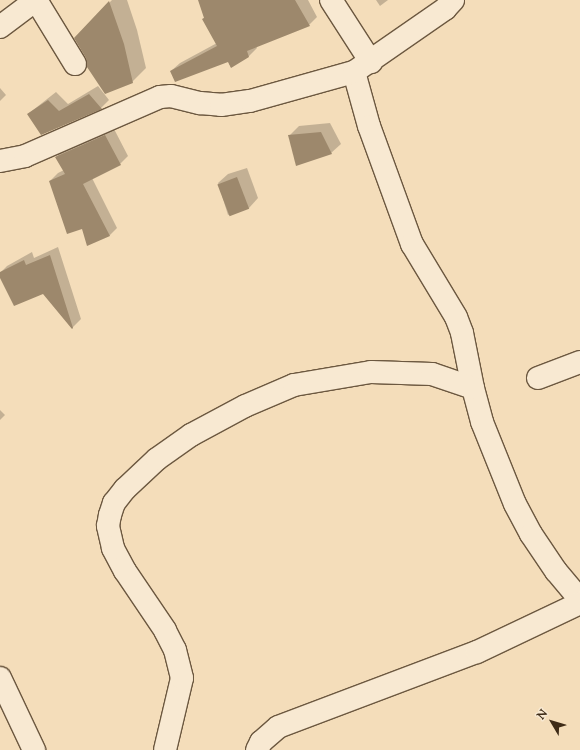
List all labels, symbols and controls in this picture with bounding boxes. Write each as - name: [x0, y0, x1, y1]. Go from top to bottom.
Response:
- north arrow: [532, 702, 572, 742]
- text: N: [534, 706, 552, 723]

